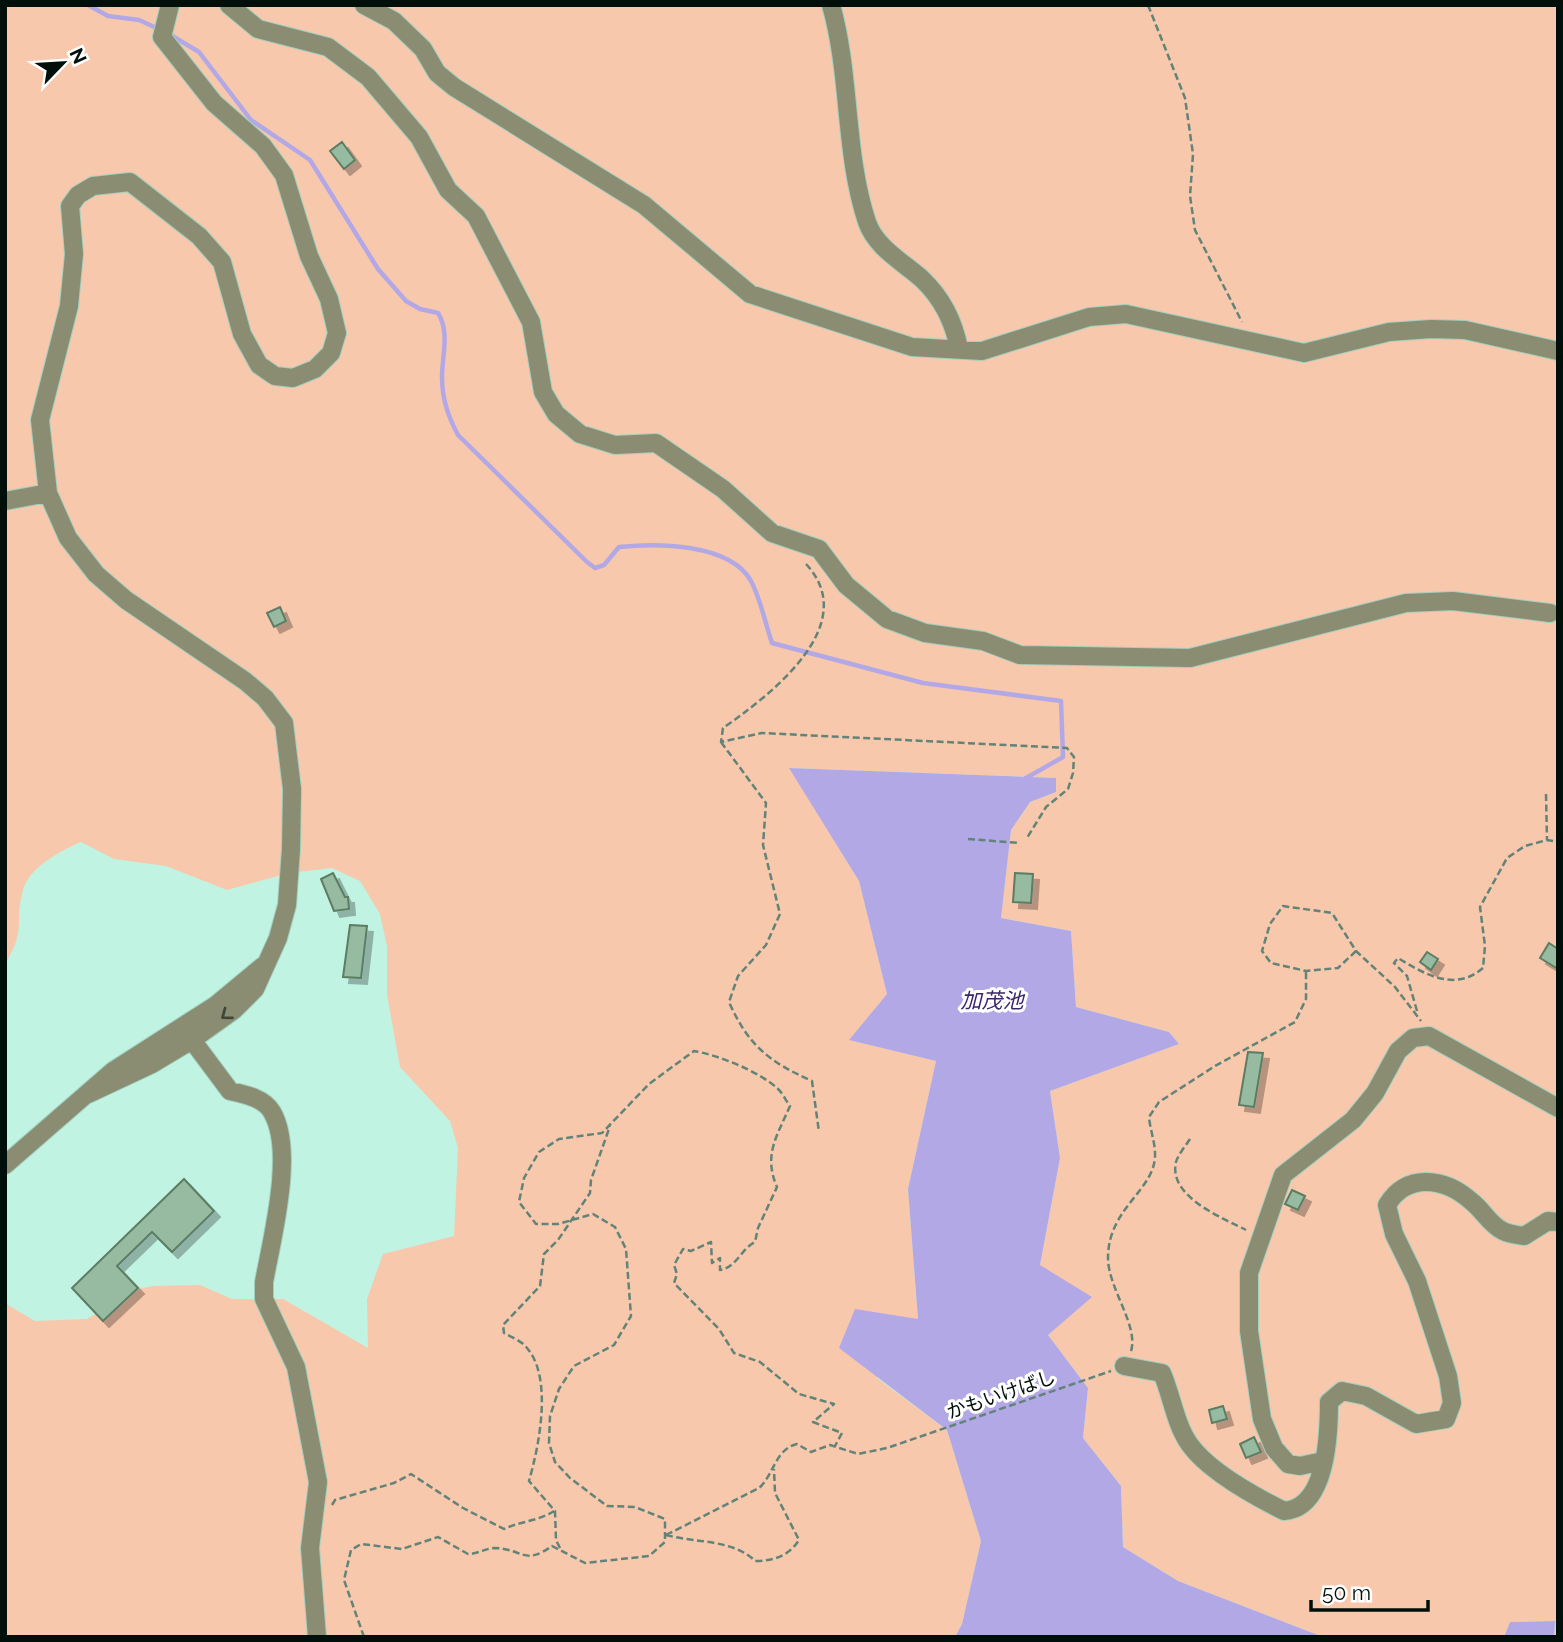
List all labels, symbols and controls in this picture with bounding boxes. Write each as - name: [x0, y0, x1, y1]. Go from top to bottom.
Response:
- north arrow: [28, 28, 98, 98]
- text: N: [65, 45, 91, 67]
- water label: 加茂池: [961, 988, 1025, 1013]
- one-way arrow: [222, 1006, 234, 1019]
- street label: かもいけばし: [944, 1365, 1058, 1423]
- scale bar: [1311, 1568, 1428, 1612]
- text: 50 m: [1322, 1580, 1371, 1605]

